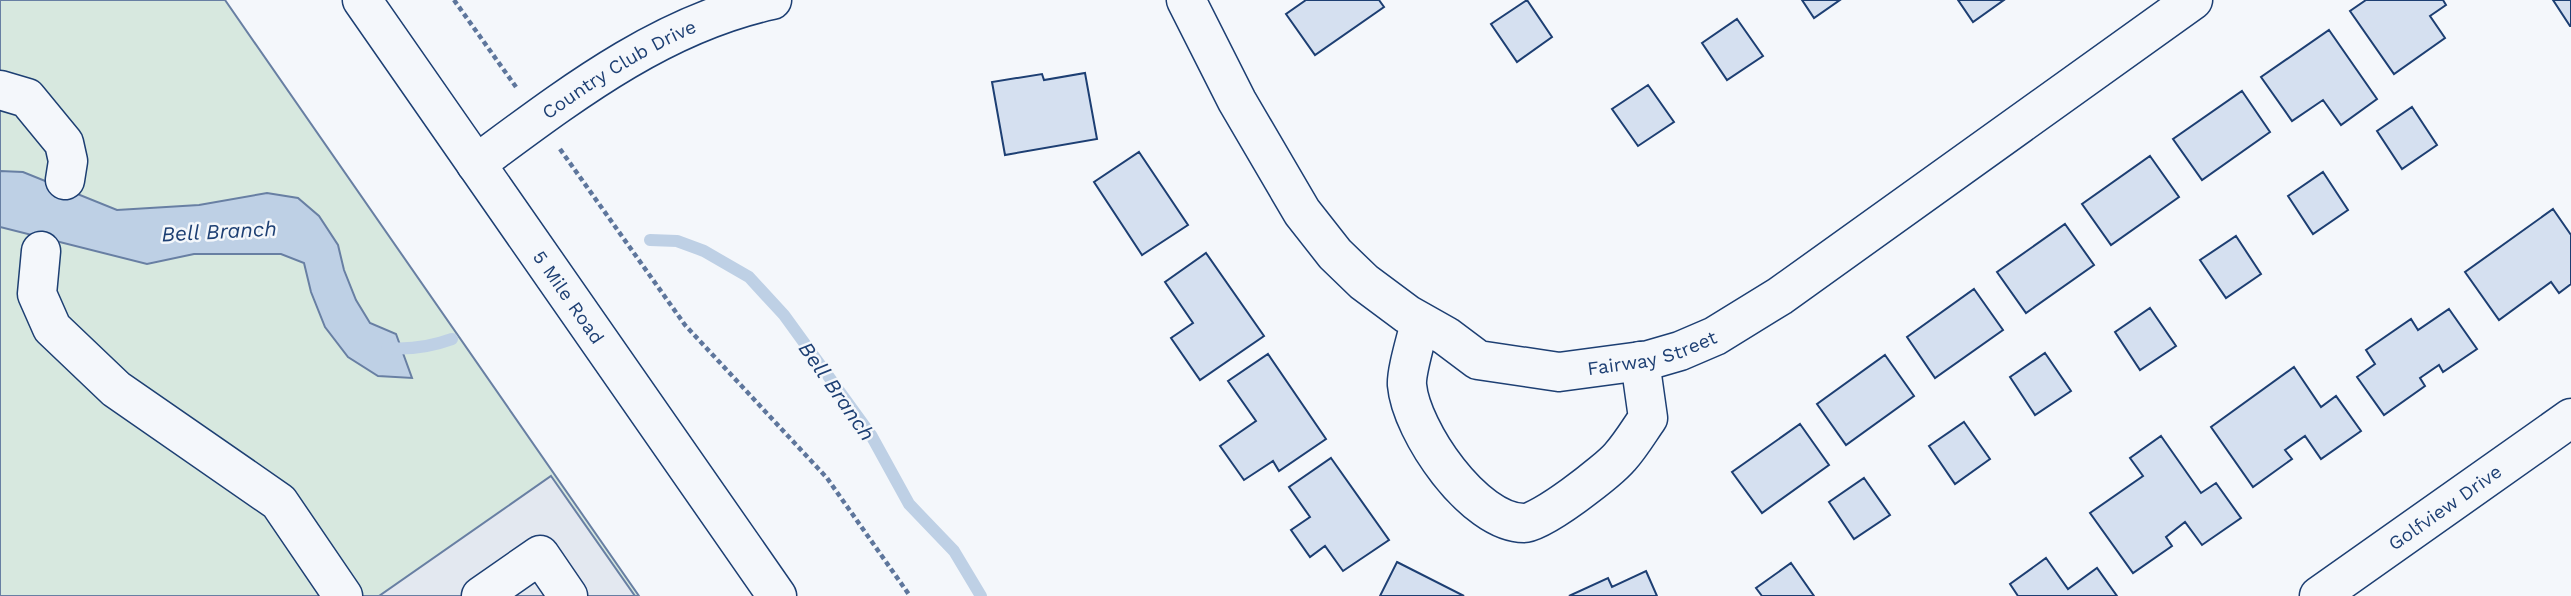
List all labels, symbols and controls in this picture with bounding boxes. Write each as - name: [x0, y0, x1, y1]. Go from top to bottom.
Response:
- street label: Country Club Drive: [537, 14, 699, 124]
- water label: Bell Branch: [161, 216, 277, 246]
- street label: 5 Mile Road: [528, 246, 609, 348]
- street label: Fairway Street: [1586, 325, 1720, 380]
- water label: Bell Branch: [794, 337, 880, 445]
- street label: Golfview Drive: [2384, 459, 2506, 555]

